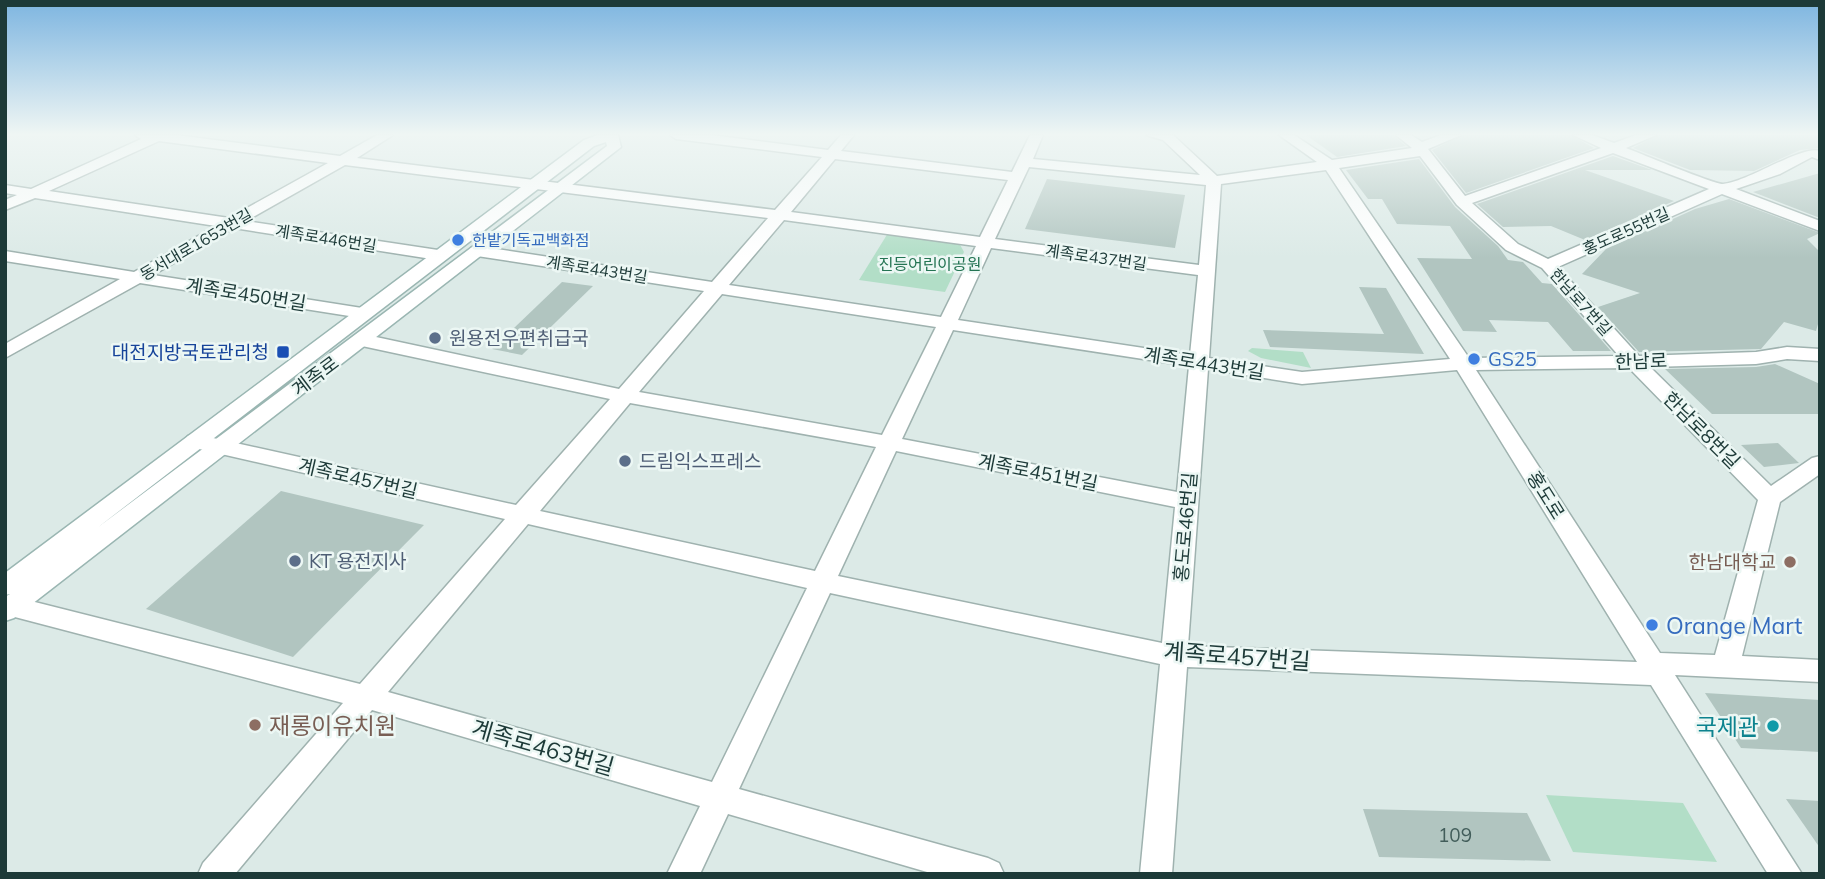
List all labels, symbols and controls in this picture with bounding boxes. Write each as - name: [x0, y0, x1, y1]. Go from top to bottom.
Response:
- street label: 홍도로55번길: [1580, 203, 1672, 259]
- street label: 동서대로1653번길: [136, 204, 256, 284]
- street label: 계족로446번길: [274, 220, 378, 256]
- place label: 한밭기독교백화점: [472, 230, 590, 250]
- marker: 한밭기독교백화점: [450, 232, 466, 248]
- street label: 계족로437번길: [1044, 240, 1148, 274]
- street label: 계족로443번길: [545, 251, 649, 287]
- park label: 진등어린이공원: [878, 254, 982, 274]
- street label: 한남로7번길: [1546, 264, 1616, 340]
- street label: 계족로450번길: [184, 273, 308, 315]
- place label: 원용전우편취급국: [449, 326, 589, 350]
- marker: 원용전우편취급국: [427, 330, 443, 346]
- place label: 대전지방국토관리청: [112, 340, 269, 364]
- street label: 계족로443번길: [1142, 342, 1266, 384]
- marker: 대전지방국토관리청: [275, 344, 291, 360]
- place label: GS25: [1488, 347, 1537, 371]
- street label: 한남로: [1614, 348, 1668, 374]
- street label: 계족로: [287, 351, 343, 401]
- marker: GS25: [1466, 351, 1482, 367]
- street label: 한남로8번길: [1659, 387, 1745, 473]
- place label: 드림익스프레스: [639, 449, 761, 473]
- street label: 계족로451번길: [976, 449, 1100, 495]
- street label: 계족로457번길: [296, 453, 420, 503]
- marker: 드림익스프레스: [617, 453, 633, 469]
- street label: 홍도로: [1522, 466, 1570, 524]
- street label: 홍도로46번길: [1168, 471, 1202, 583]
- place label: KT 용전지사: [309, 549, 407, 573]
- place label: 한남대학교: [1689, 550, 1776, 574]
- marker: KT 용전지사: [287, 553, 303, 569]
- marker: 한남대학교: [1782, 554, 1798, 570]
- place label: Orange Mart: [1666, 611, 1802, 640]
- marker: Orange Mart: [1644, 617, 1660, 633]
- street label: 계족로457번길: [1163, 636, 1311, 676]
- place label: 재롱이유치원: [269, 711, 396, 740]
- place label: 국제관: [1696, 712, 1759, 741]
- street label: 계족로463번길: [468, 713, 618, 781]
- marker: 재롱이유치원: [247, 717, 263, 733]
- marker: 국제관: [1765, 718, 1781, 734]
- house number: 109: [1438, 823, 1472, 847]

